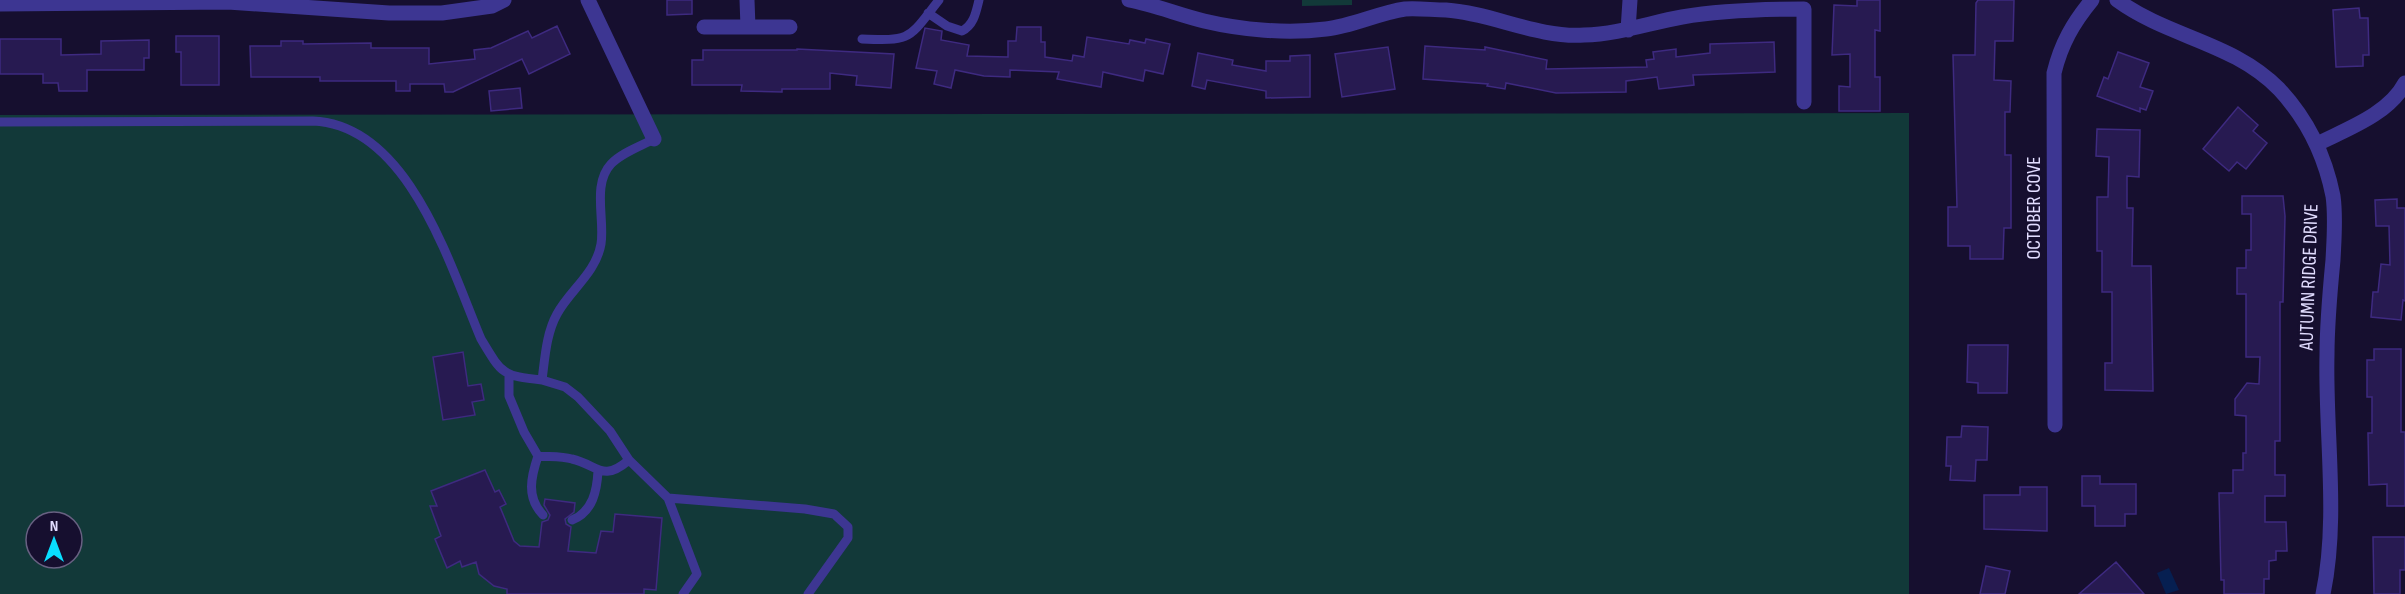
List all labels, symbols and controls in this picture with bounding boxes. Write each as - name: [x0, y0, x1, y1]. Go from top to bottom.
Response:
- street label: OCTOBER COVE: [2022, 156, 2046, 260]
- street label: AUTUMN RIDGE DRIVE: [2294, 203, 2324, 352]
- north arrow: [24, 510, 84, 570]
- text: N: [50, 517, 58, 536]

